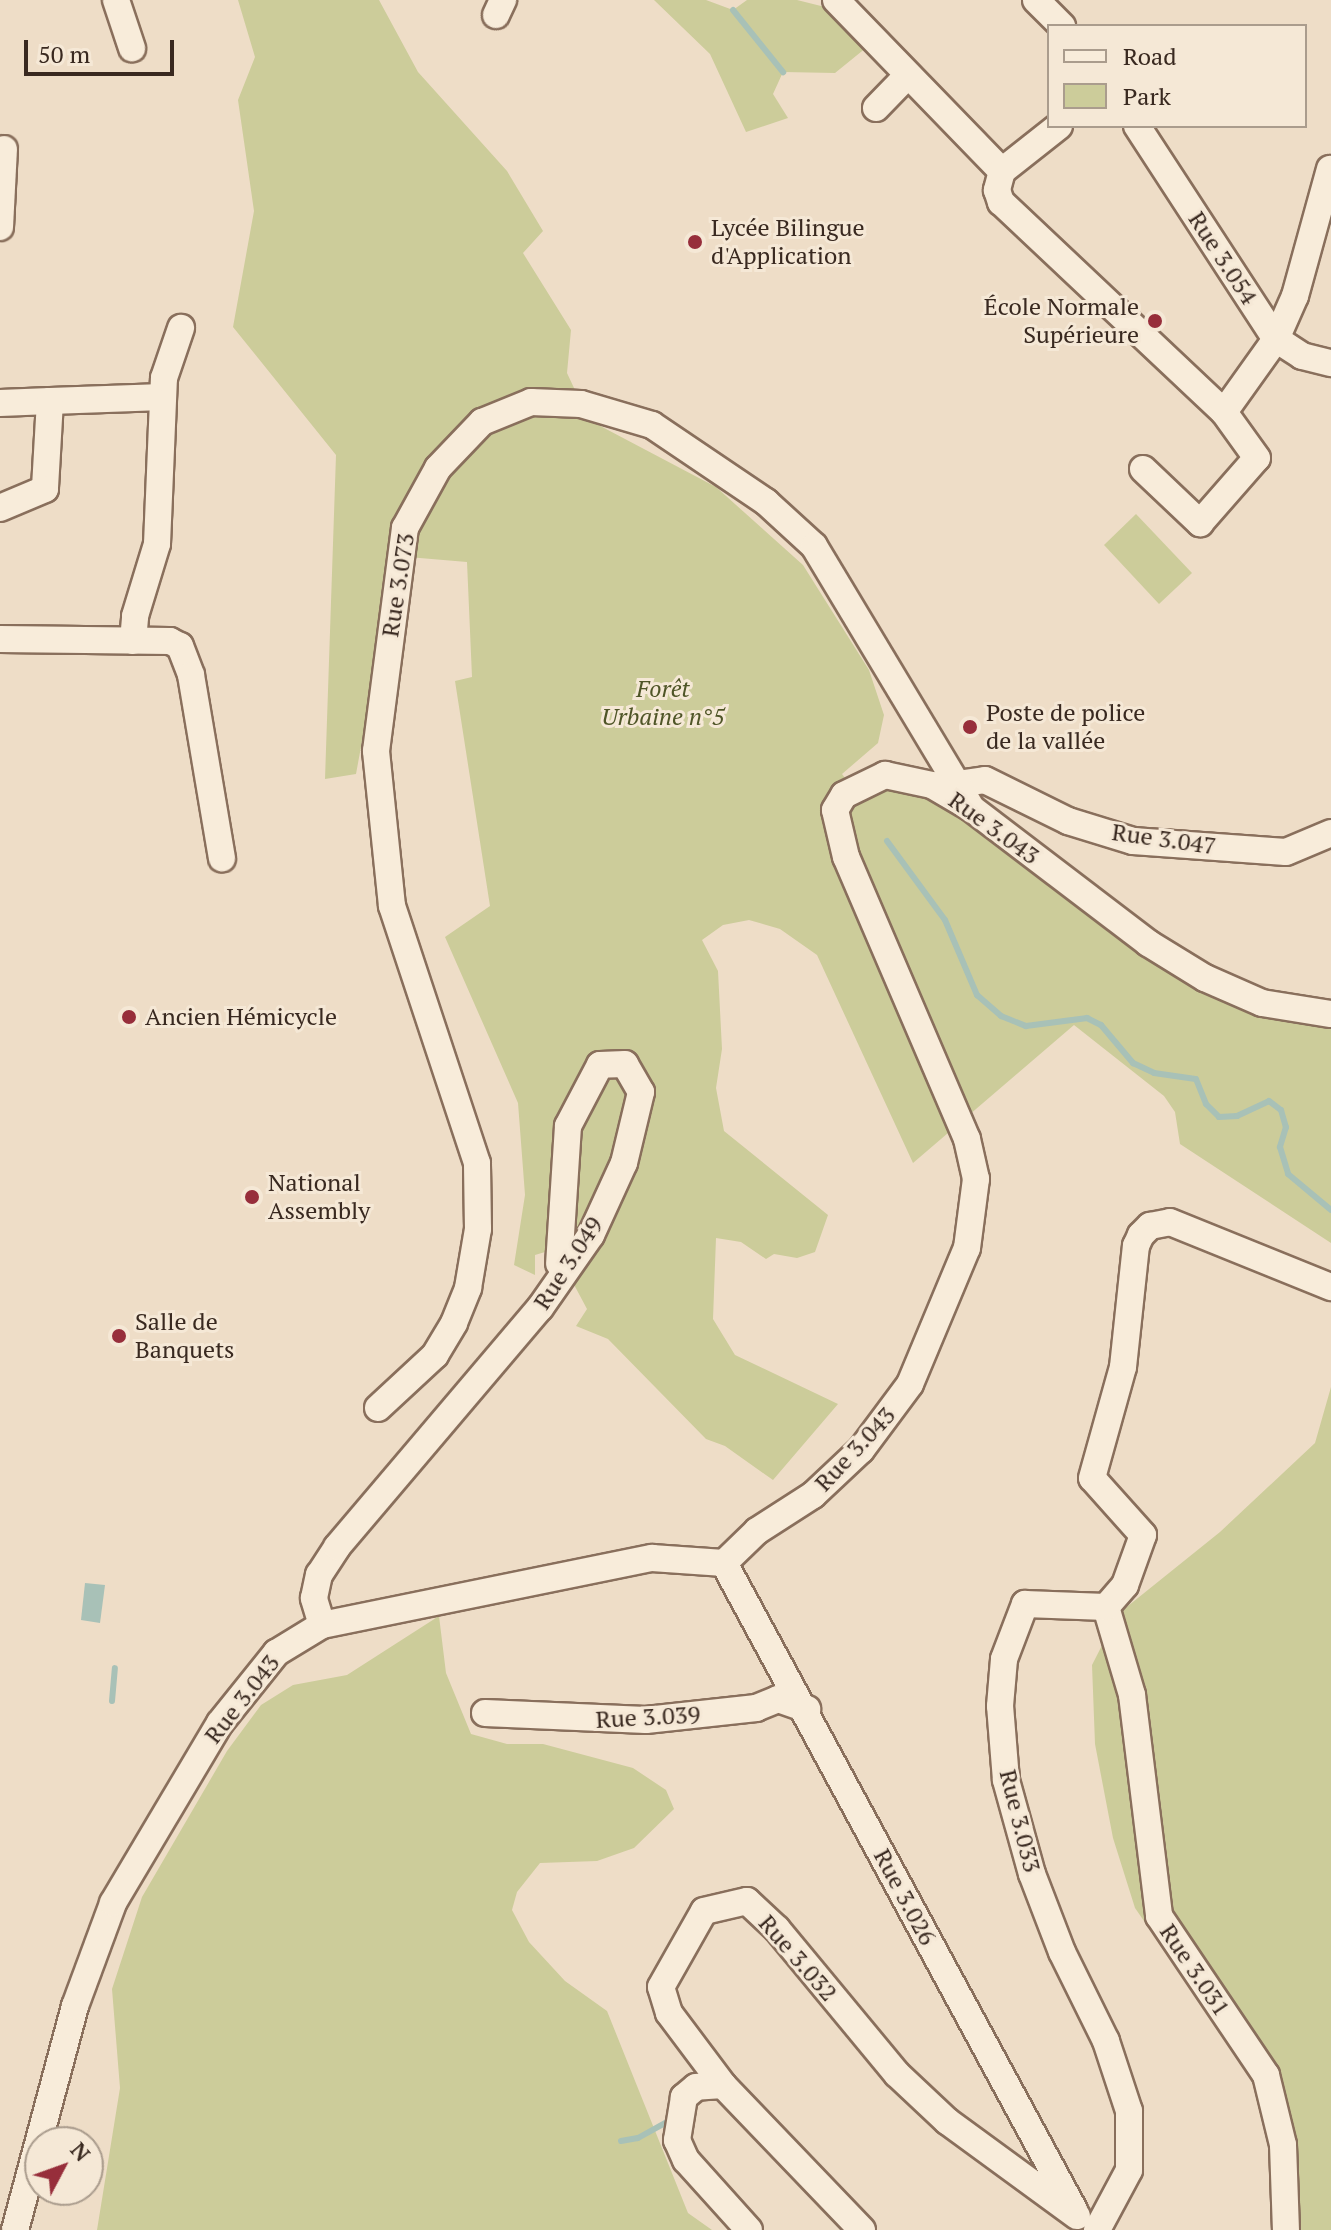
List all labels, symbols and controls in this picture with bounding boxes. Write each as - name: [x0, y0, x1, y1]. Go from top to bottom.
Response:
- scale bar: [28, 24, 178, 74]
- legend: [1047, 24, 1307, 128]
- text: 50 m: [38, 38, 90, 70]
- text: Road: [1123, 40, 1177, 72]
- text: Park: [1123, 80, 1171, 112]
- street label: Rue 3.054: [1182, 206, 1264, 310]
- place label: Lycée Bilingue d'Application: [711, 214, 865, 270]
- marker: Lycée Bilingue d'Application: [686, 233, 704, 251]
- place label: École Normale Supérieure: [984, 293, 1139, 349]
- marker: École Normale Supérieure: [1146, 312, 1164, 330]
- street label: Rue 3.073: [376, 531, 420, 639]
- park label: Forêt Urbaine n°5: [601, 675, 725, 731]
- place label: Poste de police de la vallée: [986, 699, 1145, 755]
- marker: Poste de police de la vallée: [961, 718, 979, 736]
- street label: Rue 3.043: [943, 786, 1045, 870]
- street label: Rue 3.047: [1110, 817, 1218, 861]
- place label: Ancien Hémicycle: [145, 1003, 337, 1031]
- marker: Ancien Hémicycle: [120, 1008, 138, 1026]
- place label: National Assembly: [268, 1169, 370, 1225]
- marker: National Assembly: [243, 1188, 261, 1206]
- street label: Rue 3.049: [527, 1211, 609, 1315]
- place label: Salle de Banquets: [135, 1308, 234, 1364]
- marker: Salle de Banquets: [110, 1327, 128, 1345]
- street label: Rue 3.043: [809, 1401, 901, 1497]
- street label: Rue 3.043: [198, 1649, 286, 1749]
- street label: Rue 3.039: [595, 1700, 701, 1734]
- street label: Rue 3.033: [993, 1767, 1047, 1875]
- street label: Rue 3.026: [868, 1844, 942, 1950]
- street label: Rue 3.032: [753, 1909, 843, 2007]
- street label: Rue 3.031: [1154, 1918, 1236, 2022]
- north arrow: [24, 2126, 104, 2206]
- text: N: [65, 2135, 97, 2167]

